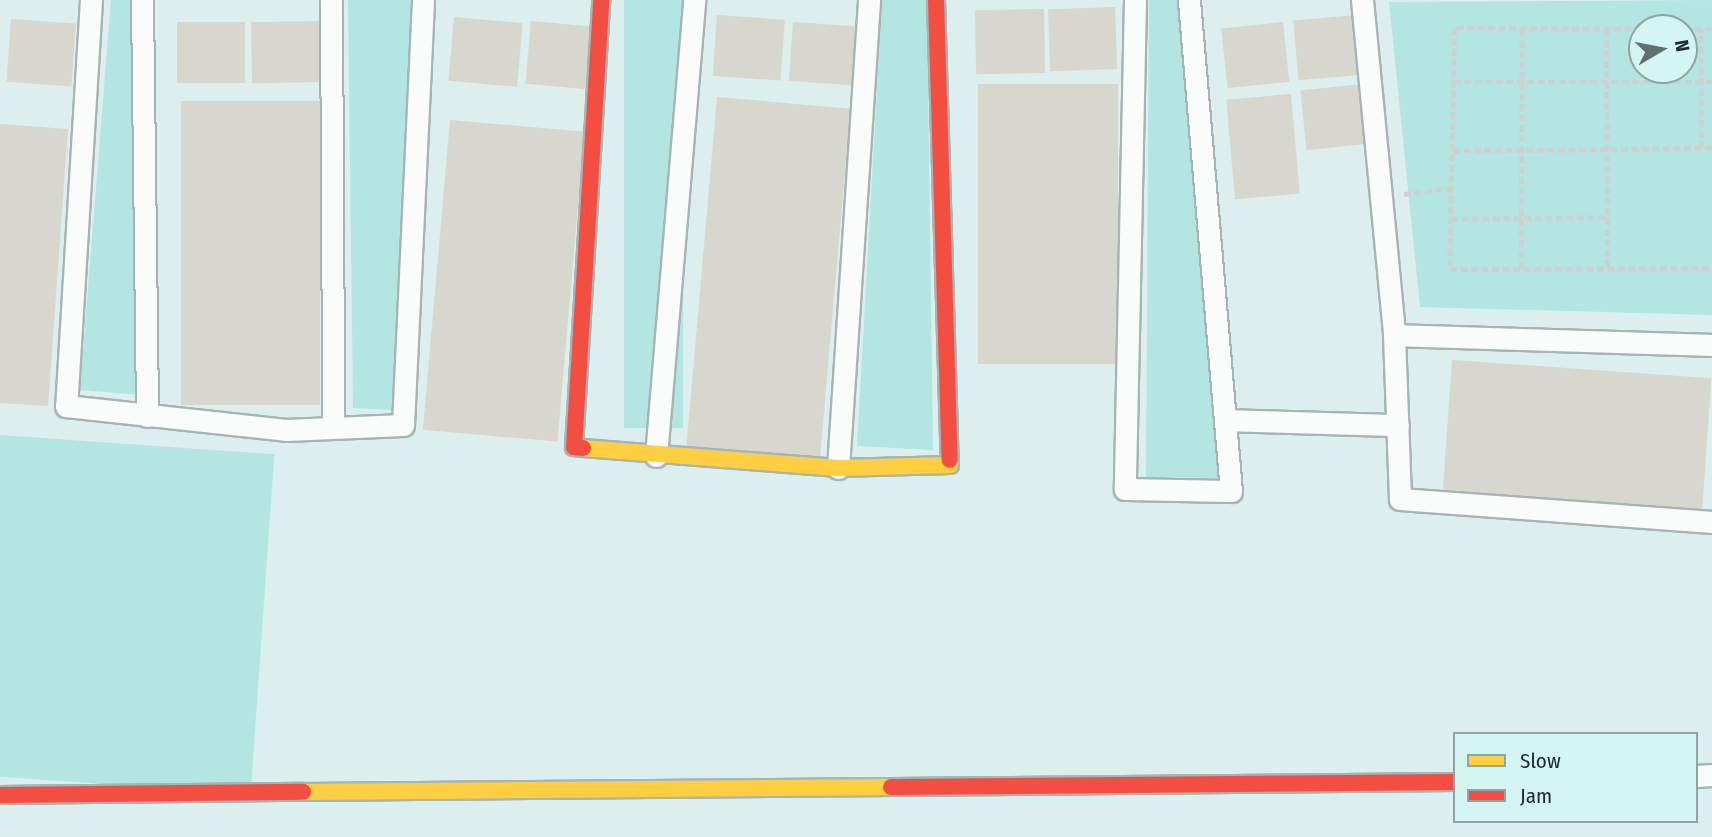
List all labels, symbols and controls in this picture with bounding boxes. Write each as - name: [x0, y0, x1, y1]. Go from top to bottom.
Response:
- north arrow: [1628, 14, 1698, 84]
- text: N: [1670, 38, 1695, 53]
- legend: [1453, 732, 1698, 823]
- text: Slow: [1520, 748, 1561, 774]
- text: Jam: [1520, 783, 1552, 809]

